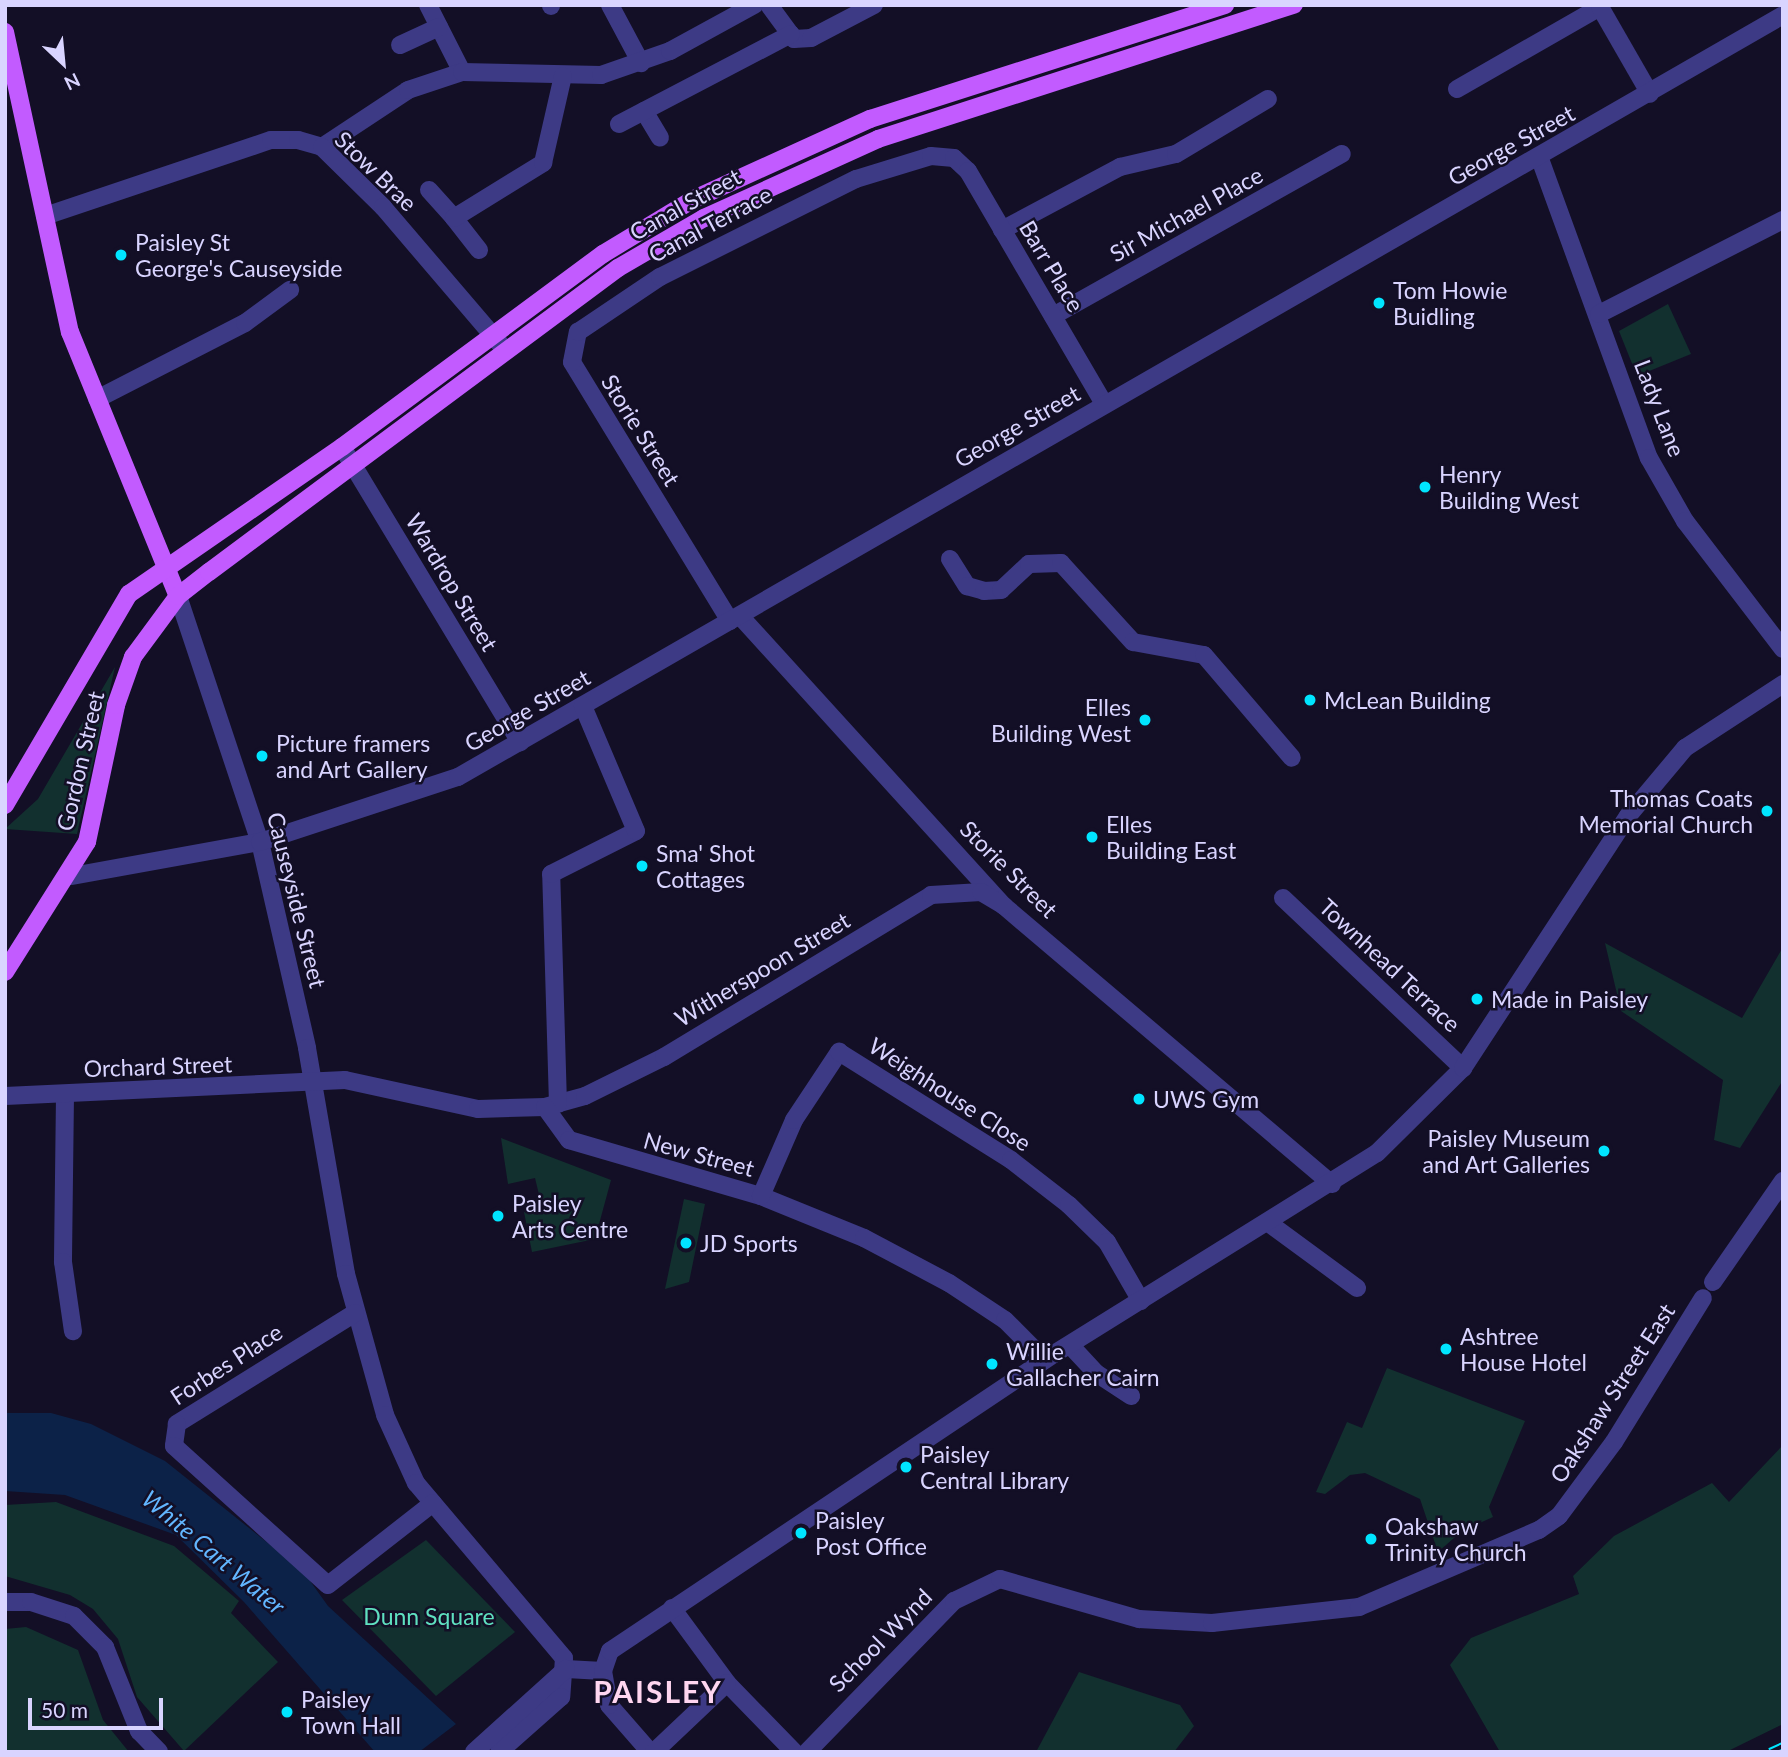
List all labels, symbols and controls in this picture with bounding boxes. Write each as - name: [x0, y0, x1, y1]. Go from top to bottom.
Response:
- north arrow: [28, 28, 98, 98]
- text: N: [61, 69, 84, 96]
- street label: George Street: [1443, 99, 1579, 191]
- street label: Stow Brae: [329, 125, 423, 217]
- street label: Sir Michael Place: [1104, 160, 1268, 268]
- street label: Canal Street: [625, 162, 745, 246]
- street label: Canal Terrace: [643, 180, 777, 268]
- street label: Barr Place: [1014, 215, 1090, 317]
- place label: Paisley St George's Causeyside: [135, 228, 342, 282]
- marker: Paisley St George's Causeyside: [113, 247, 129, 263]
- place label: Tom Howie Buidling: [1393, 276, 1507, 330]
- marker: Tom Howie Buidling: [1371, 295, 1387, 311]
- street label: Lady Lane: [1629, 355, 1691, 461]
- street label: Storie Street: [596, 369, 686, 491]
- street label: George Street: [949, 379, 1085, 473]
- place label: Henry Building West: [1439, 460, 1579, 514]
- marker: Henry Building West: [1417, 479, 1433, 495]
- street label: Wardrop Street: [400, 508, 504, 656]
- street label: George Street: [459, 663, 595, 757]
- place label: McLean Building: [1324, 686, 1491, 714]
- street label: Gordon Street: [50, 688, 110, 834]
- marker: McLean Building: [1302, 692, 1318, 708]
- place label: Elles Building West: [991, 693, 1131, 747]
- marker: Elles Building West: [1137, 712, 1153, 728]
- place label: Picture framers and Art Gallery: [276, 729, 430, 783]
- marker: Picture framers and Art Gallery: [254, 748, 270, 764]
- place label: Thomas Coats Memorial Church: [1579, 784, 1753, 838]
- marker: Thomas Coats Memorial Church: [1759, 803, 1775, 819]
- street label: Causeyside Street: [262, 809, 332, 991]
- place label: Elles Building East: [1106, 810, 1236, 864]
- street label: Storie Street: [955, 815, 1063, 923]
- marker: Elles Building East: [1084, 829, 1100, 845]
- place label: Sma' Shot Cottages: [656, 839, 755, 893]
- marker: Sma' Shot Cottages: [634, 858, 650, 874]
- street label: Townhead Terrace: [1313, 892, 1467, 1038]
- street label: Witherspoon Street: [670, 906, 854, 1032]
- place label: Made in Paisley: [1491, 985, 1648, 1013]
- marker: Made in Paisley: [1469, 991, 1485, 1007]
- street label: Weighhouse Close: [864, 1031, 1036, 1157]
- street label: Orchard Street: [83, 1050, 233, 1082]
- place label: UWS Gym: [1153, 1085, 1259, 1113]
- marker: UWS Gym: [1131, 1091, 1147, 1107]
- place label: Paisley Museum and Art Galleries: [1422, 1124, 1590, 1178]
- street label: New Street: [640, 1126, 758, 1182]
- marker: Paisley Museum and Art Galleries: [1596, 1143, 1612, 1159]
- place label: Paisley Arts Centre: [512, 1189, 628, 1243]
- marker: Paisley Arts Centre: [490, 1208, 506, 1224]
- place label: JD Sports: [700, 1229, 798, 1257]
- marker: JD Sports: [678, 1235, 694, 1251]
- street label: Oakshaw Street East: [1544, 1298, 1680, 1488]
- street label: Forbes Place: [165, 1318, 287, 1410]
- place label: Ashtree House Hotel: [1460, 1322, 1587, 1376]
- place label: Willie Gallacher Cairn: [1006, 1337, 1160, 1391]
- marker: Ashtree House Hotel: [1438, 1341, 1454, 1357]
- marker: Willie Gallacher Cairn: [984, 1356, 1000, 1372]
- place label: Paisley Central Library: [920, 1440, 1069, 1494]
- marker: Paisley Central Library: [898, 1459, 914, 1475]
- water label: White Cart Water: [137, 1484, 291, 1620]
- place label: Paisley Post Office: [815, 1506, 927, 1560]
- place label: Oakshaw Trinity Church: [1385, 1512, 1527, 1566]
- marker: Paisley Post Office: [793, 1525, 809, 1541]
- marker: Oakshaw Trinity Church: [1363, 1531, 1379, 1547]
- street label: School Wynd: [823, 1583, 937, 1697]
- park label: Dunn Square: [363, 1602, 495, 1630]
- district label: PAISLEY: [594, 1673, 722, 1709]
- scale bar: [32, 1684, 166, 1728]
- place label: Paisley Town Hall: [301, 1685, 401, 1739]
- text: 50 m: [41, 1697, 88, 1722]
- marker: Paisley Town Hall: [279, 1704, 295, 1720]

